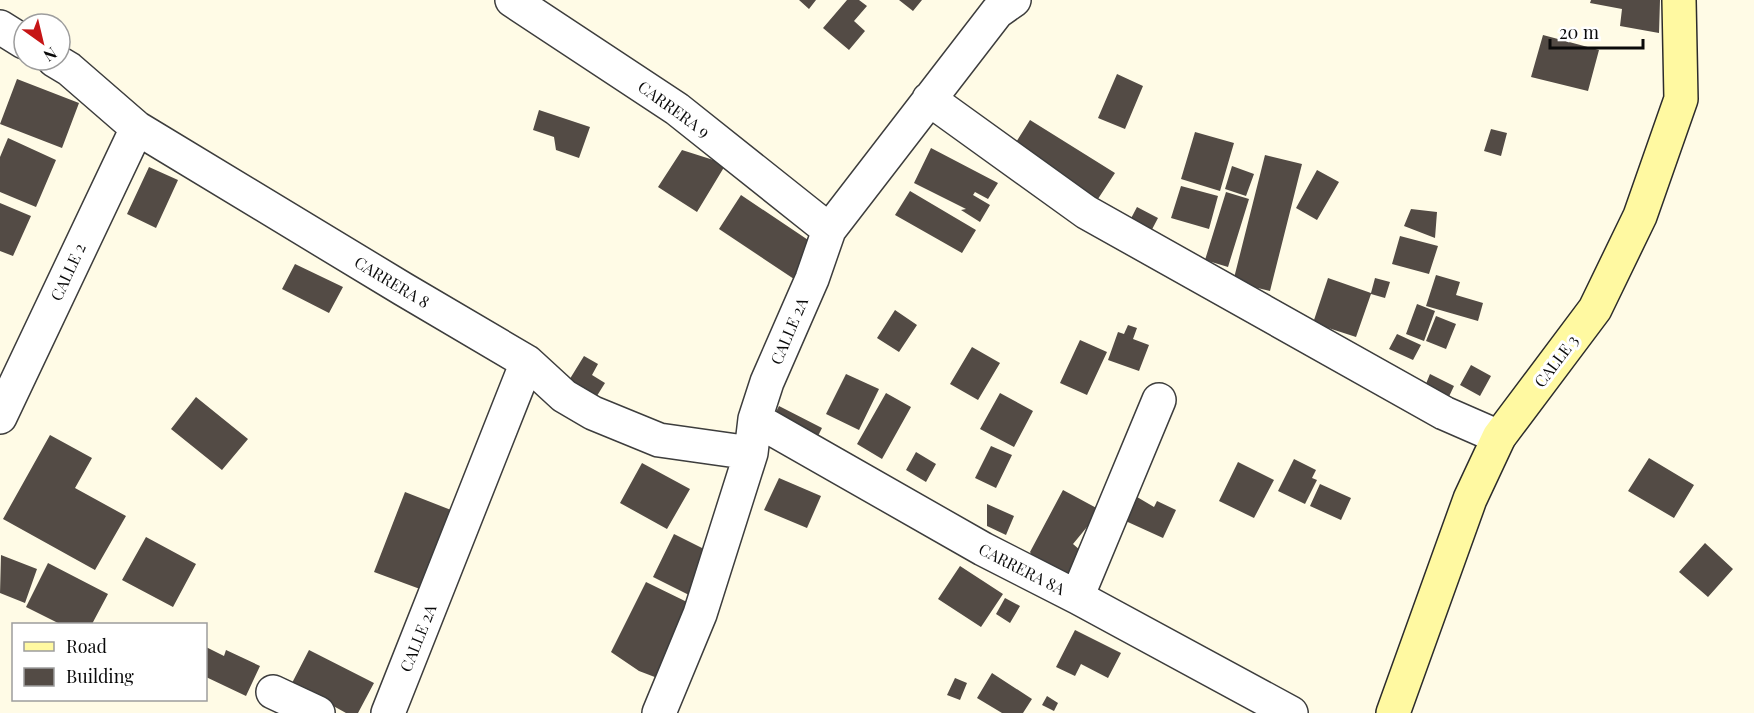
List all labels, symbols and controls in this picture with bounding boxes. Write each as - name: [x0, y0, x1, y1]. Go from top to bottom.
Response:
- north arrow: [12, 12, 72, 72]
- scale bar: [1550, 12, 1643, 50]
- text: 20 m: [1559, 20, 1599, 44]
- text: N: [40, 43, 61, 67]
- street label: CARRERA 9: [634, 75, 714, 142]
- street label: CALLE 2: [45, 240, 90, 304]
- street label: CARRERA 8: [351, 251, 434, 312]
- street label: CALLE 2A: [765, 293, 812, 368]
- street label: CALLE 3: [1529, 330, 1582, 391]
- street label: CARRERA 8A: [976, 538, 1070, 600]
- street label: CALLE 2A: [394, 600, 441, 675]
- legend: [12, 623, 207, 701]
- text: Road: [66, 634, 107, 658]
- text: Building: [66, 664, 134, 688]

